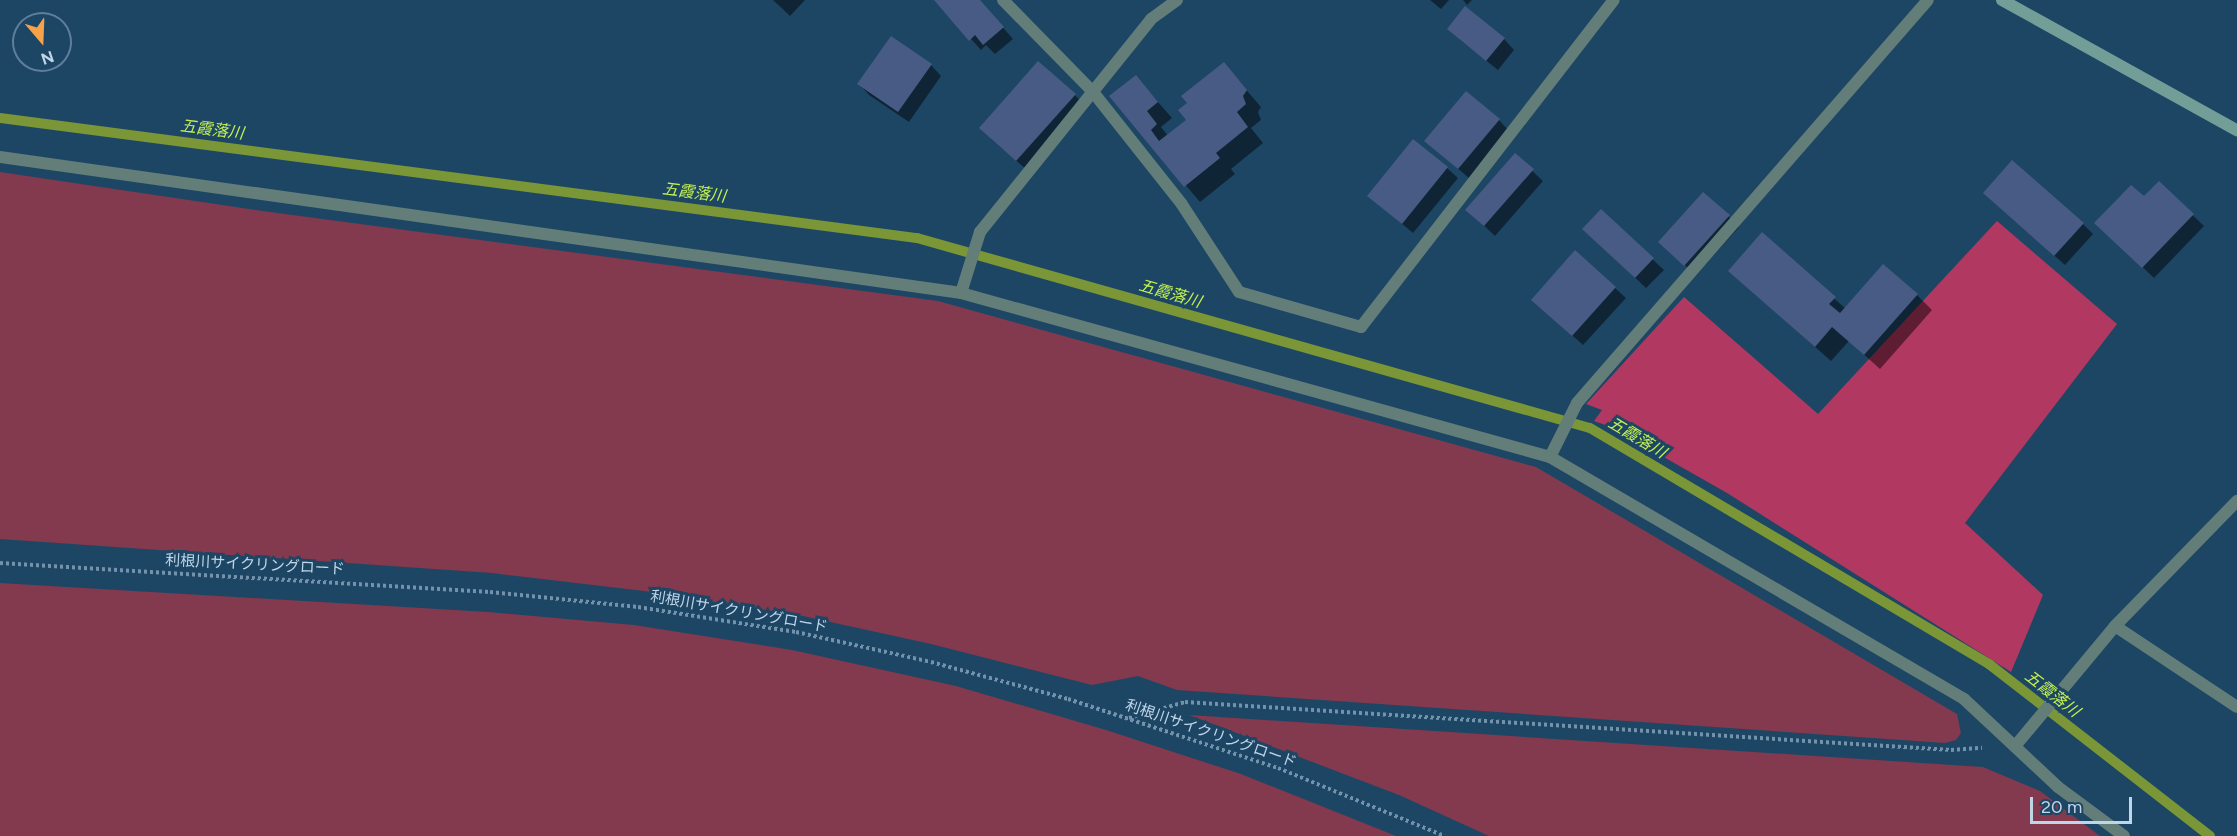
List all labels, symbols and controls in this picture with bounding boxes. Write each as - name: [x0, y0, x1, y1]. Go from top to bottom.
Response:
- north arrow: [12, 12, 72, 72]
- text: N: [38, 47, 56, 69]
- water label: 五霞落川: [179, 117, 245, 143]
- water label: 五霞落川: [661, 180, 727, 206]
- water label: 五霞落川: [1137, 276, 1203, 312]
- water label: 五霞落川: [1605, 413, 1669, 463]
- street label: 利根川サイクリングロード: [165, 551, 345, 579]
- street label: 利根川サイクリングロード: [649, 588, 829, 636]
- water label: 五霞落川: [2021, 667, 2083, 721]
- street label: 利根川サイクリングロード: [1123, 696, 1299, 772]
- scale bar: [2033, 785, 2135, 823]
- text: 20 m: [2041, 796, 2082, 818]

